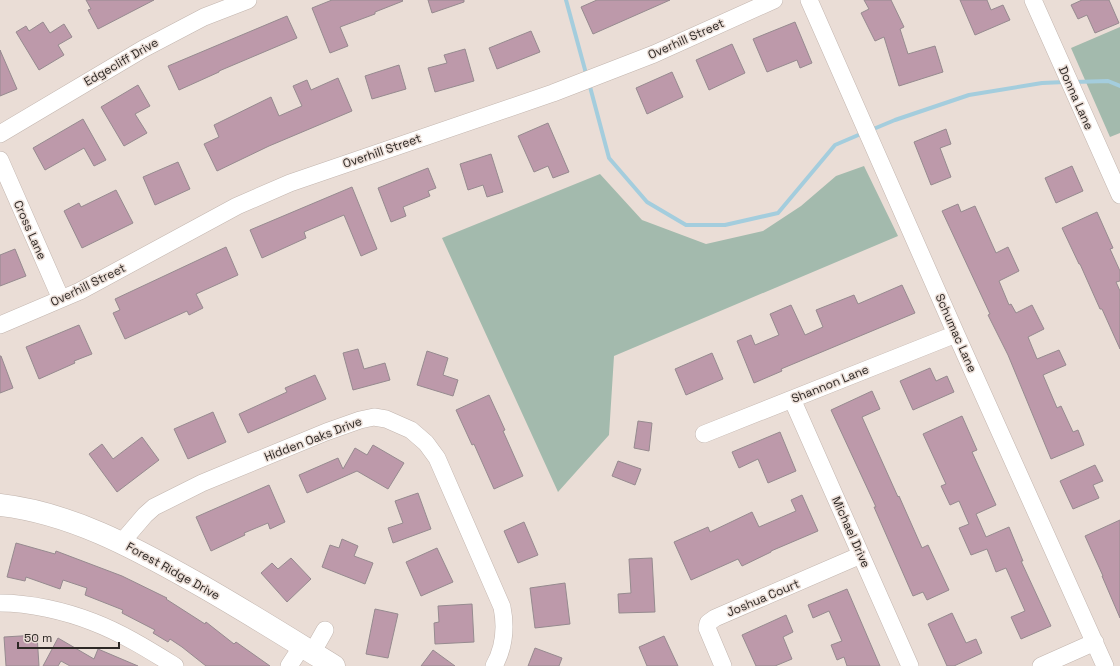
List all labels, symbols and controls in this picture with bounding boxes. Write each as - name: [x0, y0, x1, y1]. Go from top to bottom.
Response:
- street label: Overhill Street: [645, 15, 727, 63]
- street label: Edgecliff Drive: [81, 34, 161, 90]
- street label: Donna Lane: [1055, 64, 1097, 132]
- street label: Overhill Street: [341, 130, 423, 172]
- street label: Cross Lane: [10, 198, 50, 262]
- street label: Overhill Street: [48, 260, 128, 310]
- street label: Schumac Lane: [932, 291, 980, 375]
- street label: Shannon Lane: [789, 361, 871, 407]
- street label: Hidden Oaks Drive: [262, 413, 364, 465]
- street label: Michael Drive: [828, 494, 874, 570]
- street label: Forest Ridge Drive: [123, 539, 223, 603]
- street label: Joshua Court: [724, 575, 802, 621]
- scale bar: [18, 624, 119, 650]
- text: 50 m: [24, 630, 52, 646]

